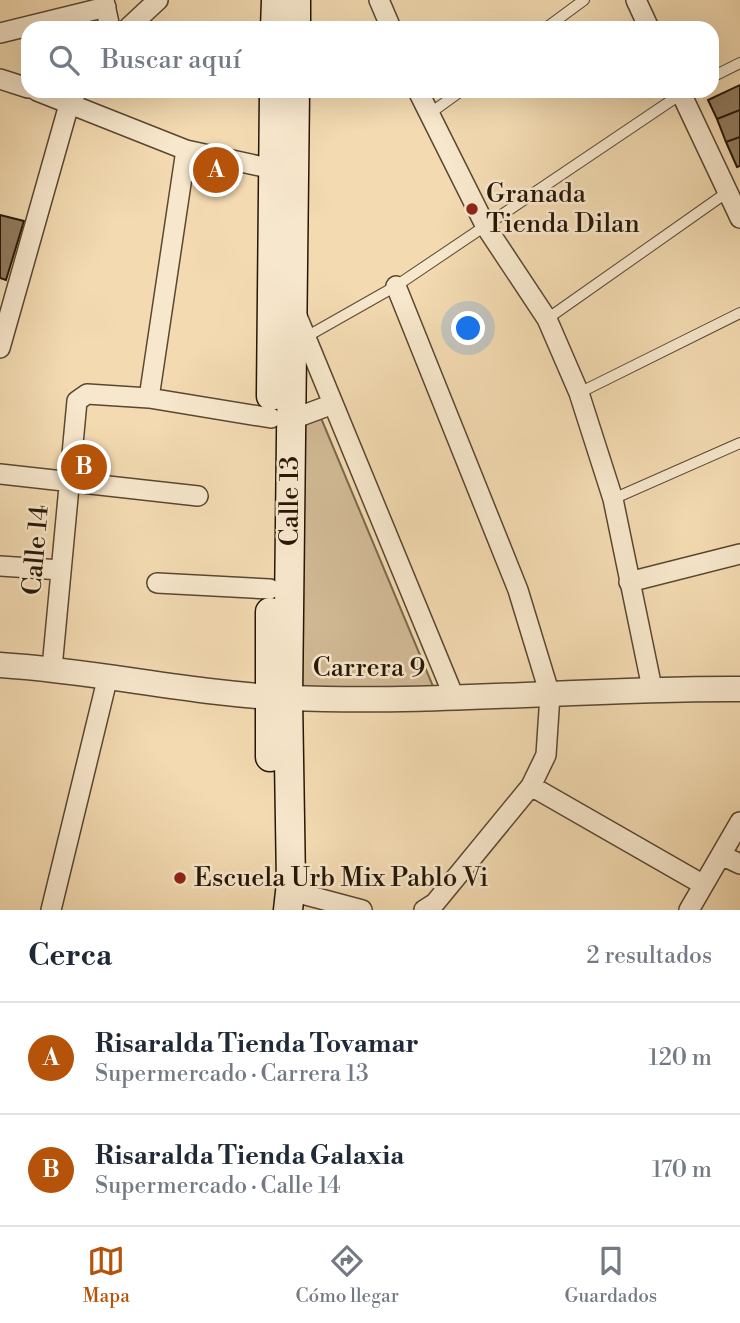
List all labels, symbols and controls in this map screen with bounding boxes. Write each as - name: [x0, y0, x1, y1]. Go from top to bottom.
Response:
- search box: [21, 21, 719, 98]
- icon: search: [45, 41, 83, 79]
- text: Buscar aquí: [101, 44, 241, 76]
- pin: A: [193, 144, 239, 196]
- place label: Granada Tienda Dilan: [486, 178, 640, 240]
- marker: Granada Tienda Dilan: [464, 201, 480, 217]
- your location: [451, 311, 485, 345]
- pin: B: [61, 441, 107, 493]
- street label: Calle 13: [274, 456, 306, 546]
- street label: Calle 14: [16, 504, 56, 596]
- street label: Carrera 9: [313, 652, 425, 684]
- place label: Escuela Urb Mix Pablo Vi: [194, 862, 488, 894]
- marker: Escuela Urb Mix Pablo Vi: [172, 870, 188, 886]
- text: Cerca: [28, 937, 112, 975]
- text: 2 resultados: [587, 942, 712, 970]
- text: Risaralda Tienda Tovamar: [95, 1028, 419, 1060]
- text: A: [43, 1044, 59, 1072]
- text: 120 m: [648, 1044, 712, 1072]
- text: Supermercado · Carrera 13: [95, 1060, 369, 1088]
- text: Risaralda Tienda Galaxia: [95, 1140, 404, 1172]
- text: B: [42, 1156, 60, 1184]
- text: 170 m: [652, 1156, 712, 1184]
- text: Supermercado · Calle 14: [95, 1172, 341, 1200]
- tab: Mapa: [83, 1242, 130, 1308]
- tab: Cómo llegar: [295, 1242, 399, 1308]
- tab: Guardados: [564, 1242, 657, 1308]

